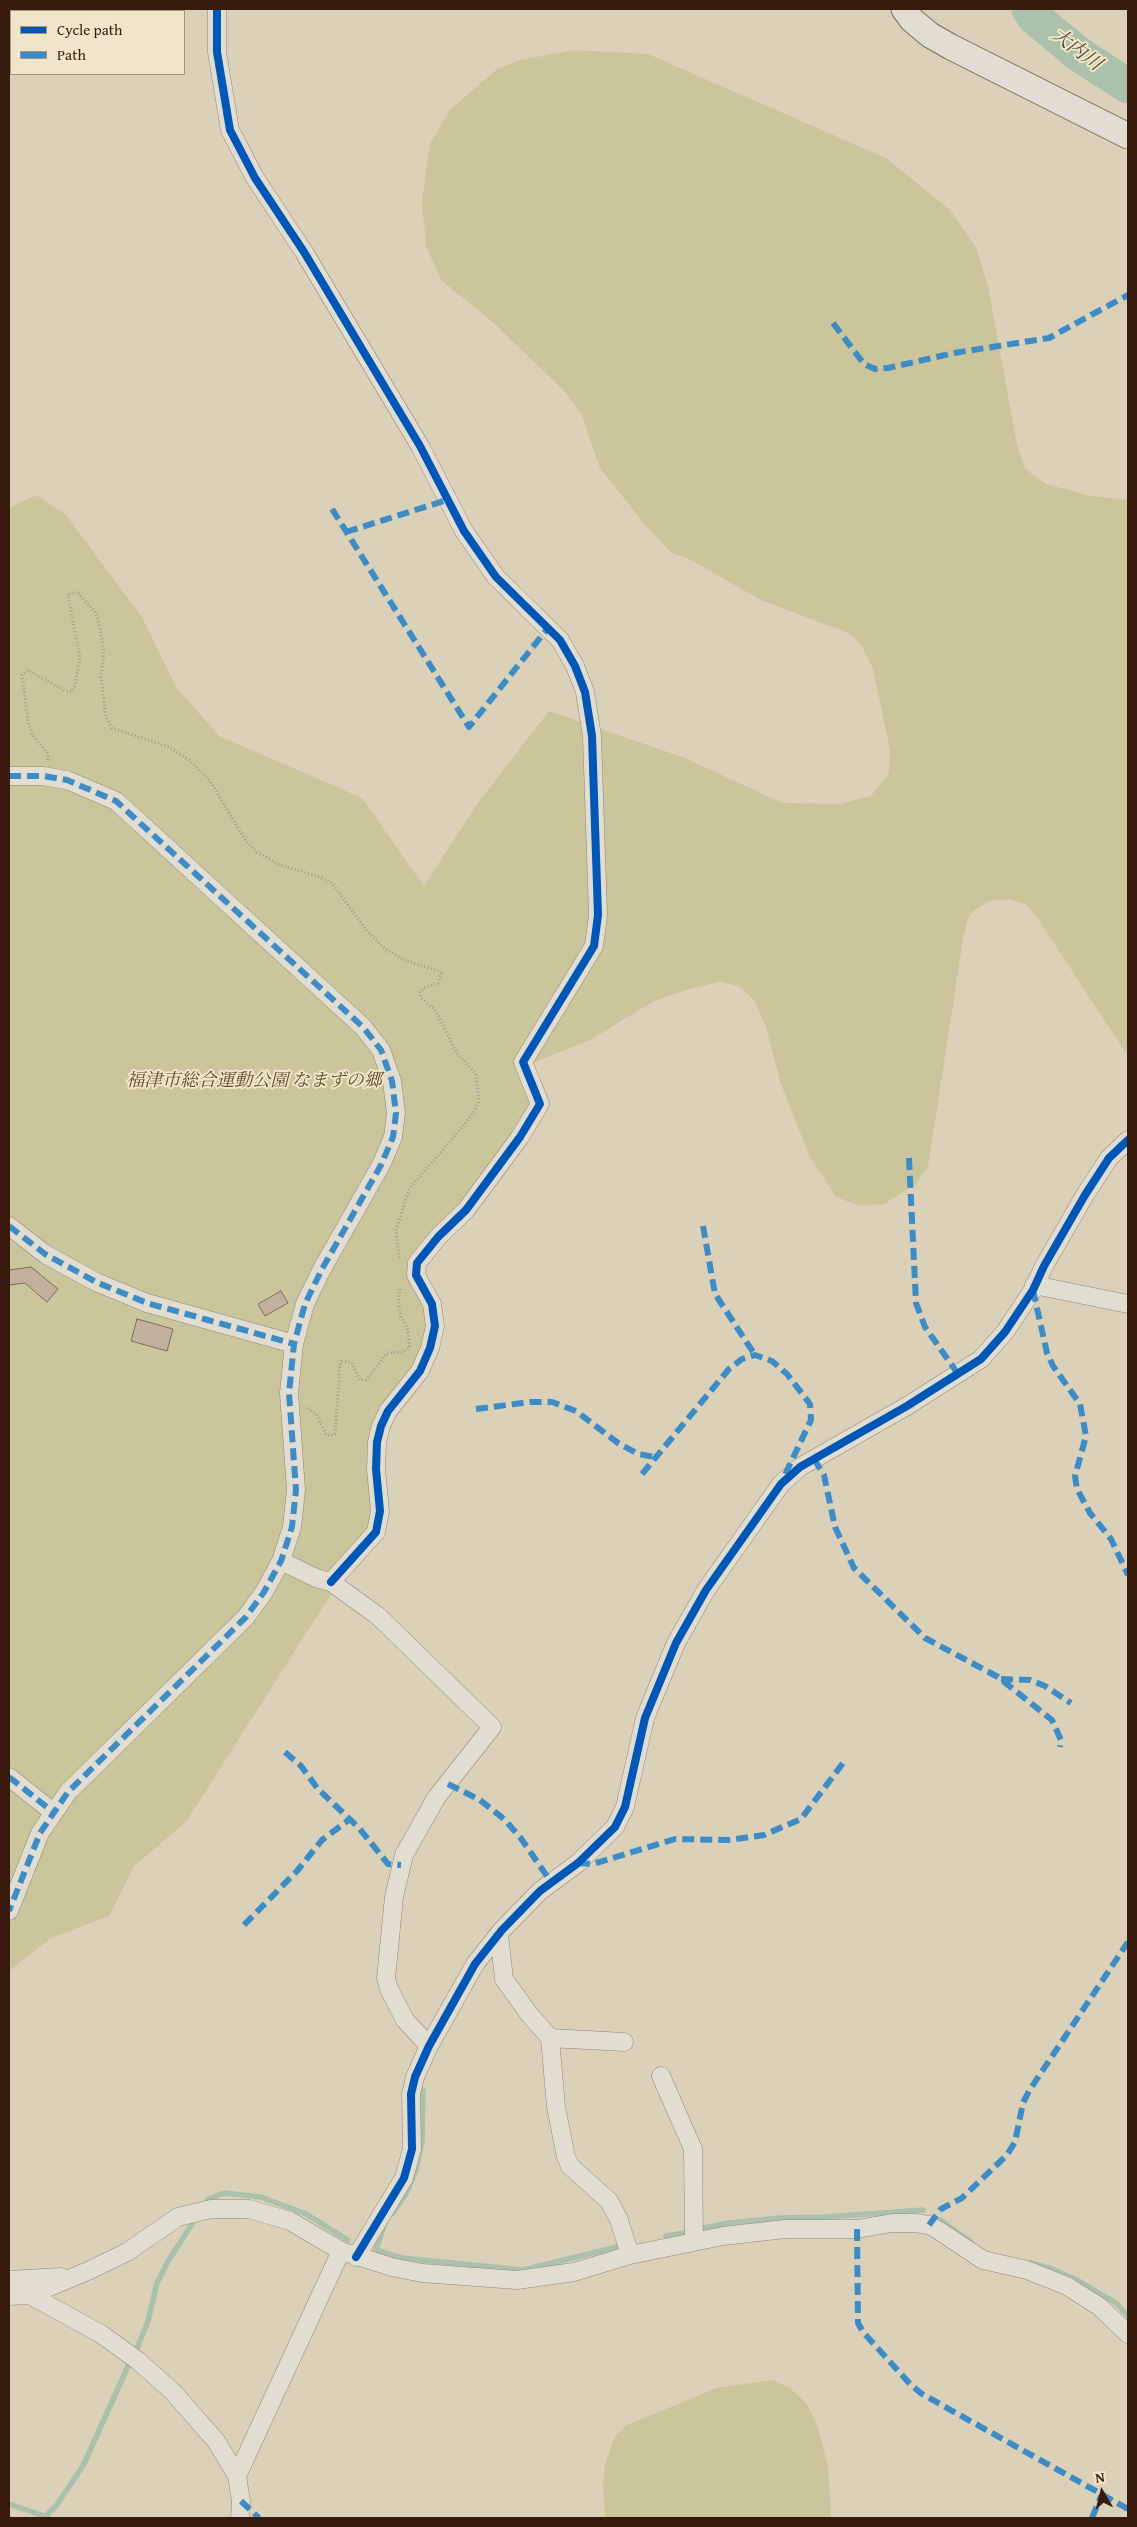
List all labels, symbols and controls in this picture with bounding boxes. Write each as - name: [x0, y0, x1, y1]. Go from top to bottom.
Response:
- legend: [10, 10, 185, 75]
- text: Cycle path: [57, 19, 123, 40]
- water label: 大内川: [1046, 24, 1106, 76]
- text: Path: [57, 44, 86, 65]
- park label: 福津市総合運動公園 なまずの郷: [126, 1070, 382, 1092]
- north arrow: [1077, 2467, 1127, 2517]
- text: N: [1094, 2467, 1106, 2488]

